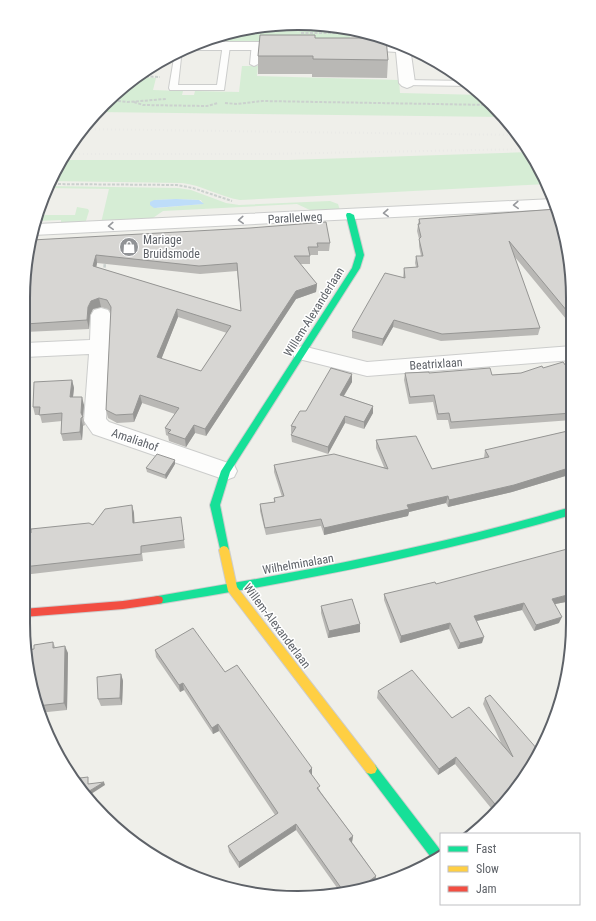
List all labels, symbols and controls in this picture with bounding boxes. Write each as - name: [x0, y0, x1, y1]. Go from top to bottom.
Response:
- one-way arrow: [513, 201, 519, 210]
- one-way arrow: [383, 209, 389, 217]
- street label: Parallelweg: [267, 210, 323, 226]
- one-way arrow: [238, 216, 244, 225]
- one-way arrow: [108, 222, 114, 231]
- place label: Mariage Bruidsmode: [143, 233, 200, 261]
- shop icon: Mariage Bruidsmode: [118, 236, 140, 258]
- street label: Willem-Alexanderlaan: [281, 265, 347, 359]
- street label: Beatrixlaan: [409, 355, 463, 373]
- street label: Amaliahof: [110, 425, 160, 455]
- street label: Wilhelminalaan: [261, 551, 335, 577]
- street label: Willem-Alexanderlaan: [241, 581, 314, 671]
- legend: [440, 833, 580, 905]
- text: Fast: [476, 842, 497, 856]
- text: Slow: [476, 862, 499, 876]
- text: Jam: [476, 882, 497, 896]

